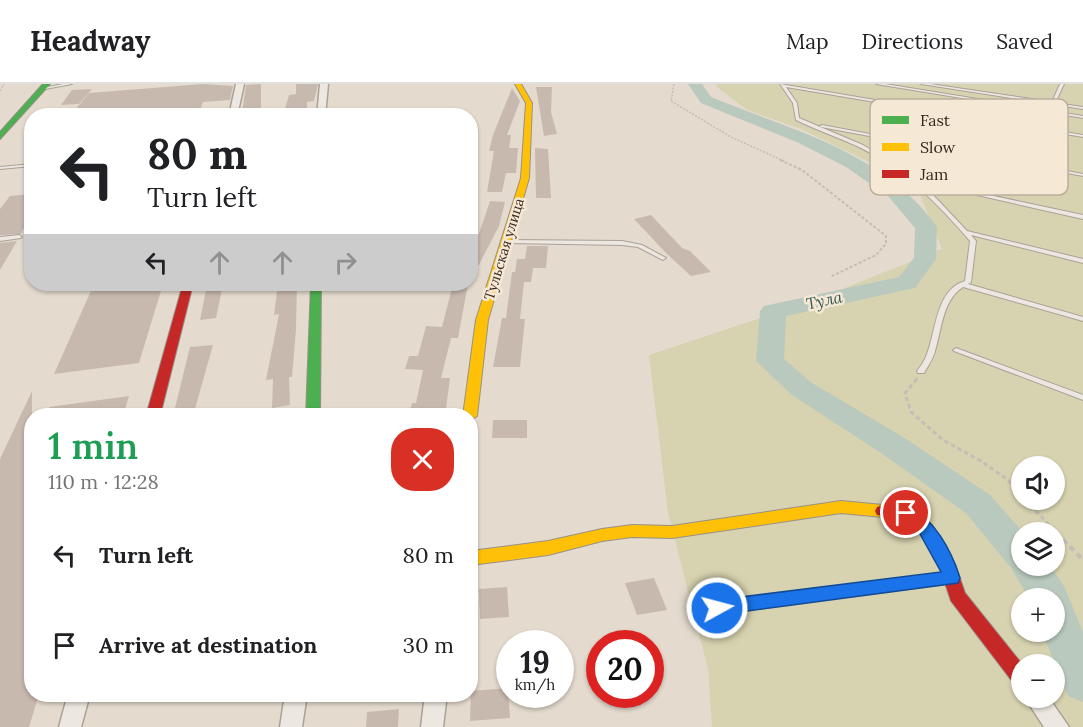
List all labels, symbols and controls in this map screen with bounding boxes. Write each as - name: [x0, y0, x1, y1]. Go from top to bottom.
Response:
- text: Headway: [30, 23, 150, 59]
- text: Map: [786, 28, 829, 55]
- text: Directions: [862, 28, 963, 55]
- text: Saved: [996, 28, 1053, 55]
- legend: [870, 99, 1068, 195]
- text: Fast: [920, 110, 951, 130]
- text: 80 m: [147, 127, 247, 181]
- icon: left: [48, 132, 126, 210]
- text: Slow: [920, 137, 956, 157]
- text: Jam: [919, 164, 948, 184]
- text: Turn left: [147, 180, 257, 214]
- street label: Тульская улица: [480, 196, 528, 302]
- icon: left: [140, 246, 173, 279]
- icon: ahead: [203, 246, 236, 279]
- icon: ahead: [266, 246, 299, 279]
- icon: right: [329, 246, 362, 279]
- water label: Тула: [804, 286, 844, 314]
- text: 1 min: [48, 423, 138, 469]
- button: close: [391, 428, 454, 491]
- map controls: [1011, 456, 1065, 708]
- button: sound: [1011, 456, 1065, 510]
- text: 110 m · 12:28: [48, 469, 159, 494]
- pin: [880, 487, 931, 538]
- icon: arrive: [889, 496, 922, 529]
- button: layers: [1011, 522, 1065, 576]
- icon: left: [48, 539, 81, 572]
- text: Turn left: [99, 541, 193, 569]
- text: 80 m: [403, 541, 454, 569]
- position arrow: [685, 576, 749, 640]
- button: +: [1011, 588, 1065, 642]
- icon: arrive: [48, 629, 81, 662]
- speed limit sign: 20: [586, 630, 664, 708]
- text: Arrive at destination: [99, 631, 317, 659]
- text: 30 m: [403, 631, 454, 659]
- text: 19: [520, 643, 550, 681]
- button: −: [1011, 654, 1065, 708]
- text: km/h: [515, 675, 555, 694]

